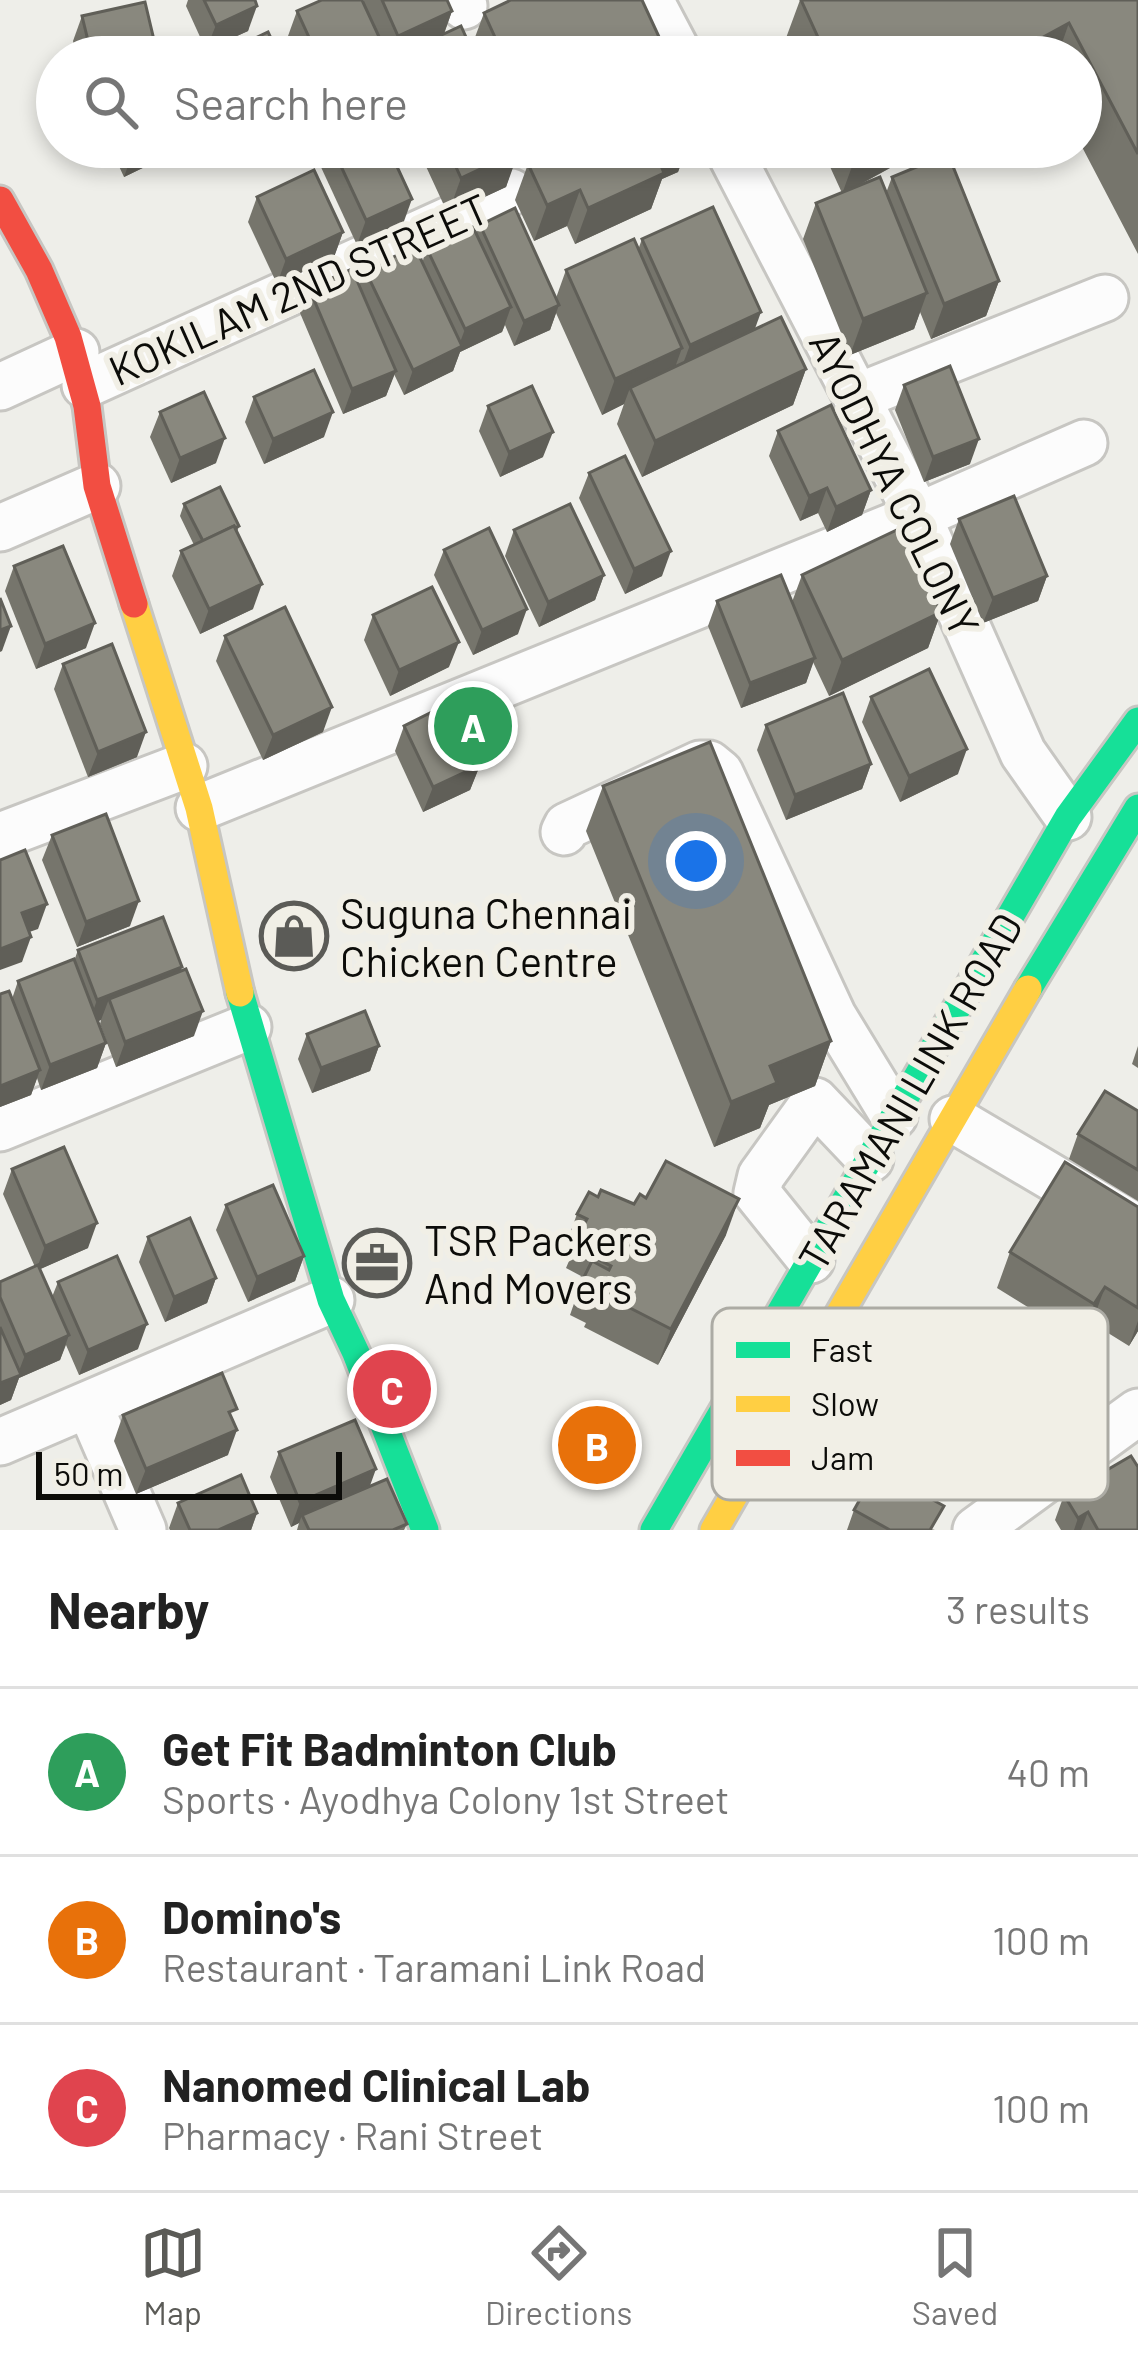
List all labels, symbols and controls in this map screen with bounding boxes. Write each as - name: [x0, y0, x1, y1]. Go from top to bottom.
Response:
- search box: [36, 36, 1102, 168]
- icon: search: [78, 69, 144, 135]
- text: Search here: [174, 75, 408, 129]
- street label: KOKILAM 2ND STREET: [101, 182, 495, 394]
- street label: AYODHYA COLONY: [801, 323, 991, 643]
- pin: A: [434, 681, 512, 771]
- your location: [666, 831, 726, 891]
- place label: Suguna Chennai Chicken Centre: [340, 887, 632, 985]
- shop icon: Suguna Chennai Chicken Centre: [259, 901, 329, 971]
- street label: TARAMANI LINK ROAD: [786, 904, 1032, 1278]
- place label: TSR Packers And Movers: [424, 1214, 652, 1312]
- office icon: TSR Packers And Movers: [342, 1228, 412, 1298]
- legend: [712, 1308, 1108, 1500]
- text: Fast: [811, 1329, 873, 1369]
- pin: C: [353, 1344, 431, 1434]
- text: Slow: [811, 1383, 879, 1423]
- pin: B: [558, 1400, 636, 1490]
- text: Jam: [811, 1437, 874, 1477]
- scale bar: [36, 1446, 342, 1499]
- text: 50 m: [54, 1453, 124, 1493]
- text: Nearby: [48, 1578, 209, 1639]
- text: 3 results: [946, 1585, 1090, 1632]
- text: Get Fit Badminton Club: [162, 1721, 617, 1775]
- text: A: [74, 1748, 100, 1795]
- text: 40 m: [1006, 1748, 1090, 1795]
- text: Sports · Ayodhya Colony 1st Street: [162, 1775, 730, 1822]
- text: Domino's: [162, 1889, 341, 1943]
- text: B: [75, 1916, 99, 1963]
- text: 100 m: [992, 1916, 1090, 1963]
- text: Restaurant · Taramani Link Road: [162, 1943, 706, 1990]
- text: Nanomed Clinical Lab: [162, 2057, 591, 2111]
- text: C: [75, 2084, 99, 2131]
- text: 100 m: [992, 2084, 1090, 2131]
- text: Pharmacy · Rani Street: [162, 2111, 543, 2158]
- tab: Map: [140, 2220, 206, 2332]
- tab: Directions: [485, 2220, 632, 2332]
- tab: Saved: [912, 2220, 998, 2332]

